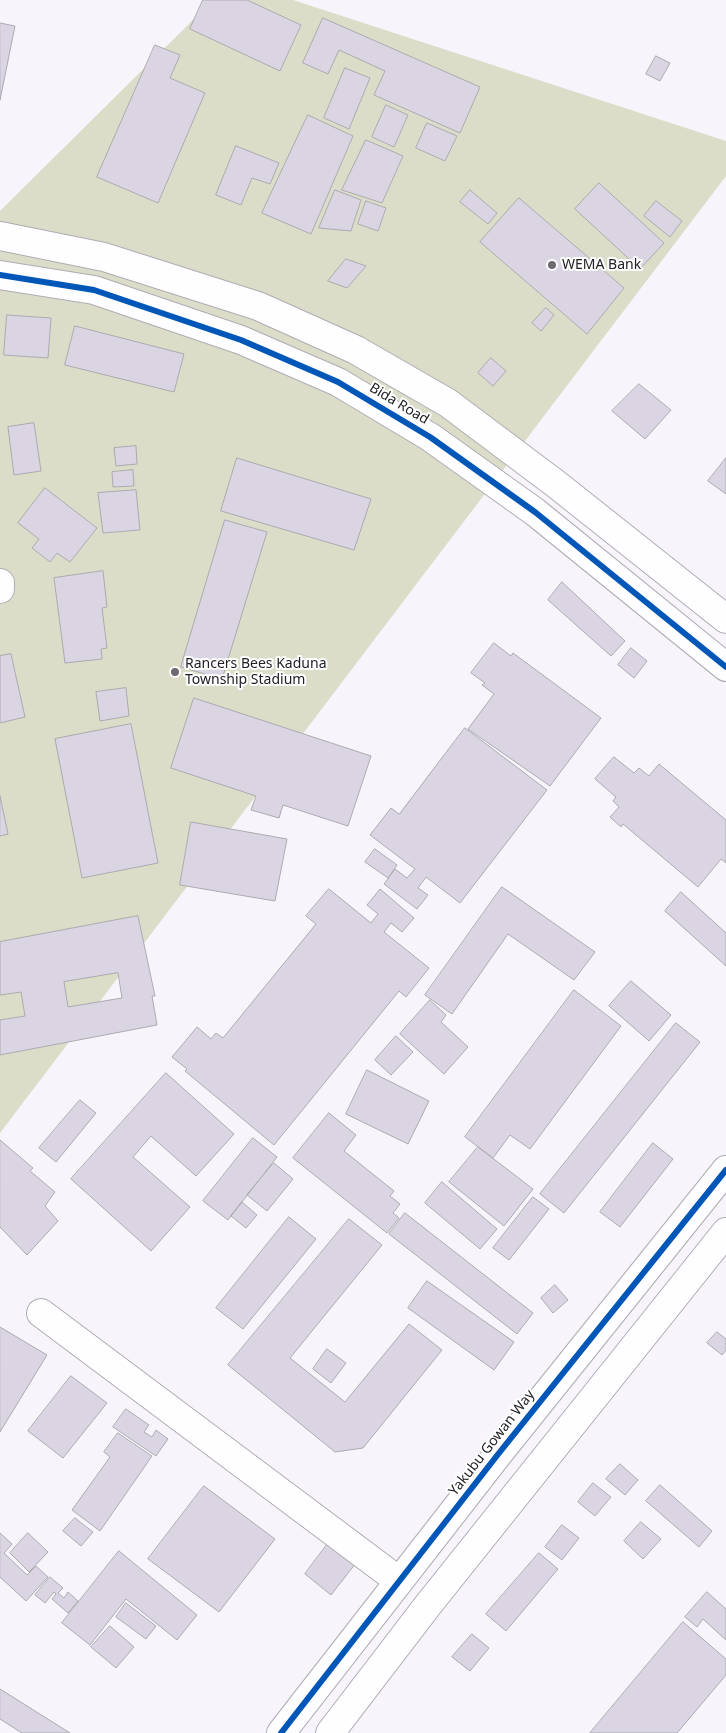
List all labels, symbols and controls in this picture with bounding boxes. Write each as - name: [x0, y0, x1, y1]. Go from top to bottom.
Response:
- place label: WEMA Bank: [562, 257, 641, 273]
- marker: WEMA Bank: [546, 259, 558, 271]
- street label: Bida Road: [366, 380, 432, 428]
- place label: Rancers Bees Kaduna Township Stadium: [185, 656, 326, 689]
- marker: Rancers Bees Kaduna Township Stadium: [169, 666, 181, 678]
- street label: Yakubu Gowan Way: [446, 1387, 538, 1499]

